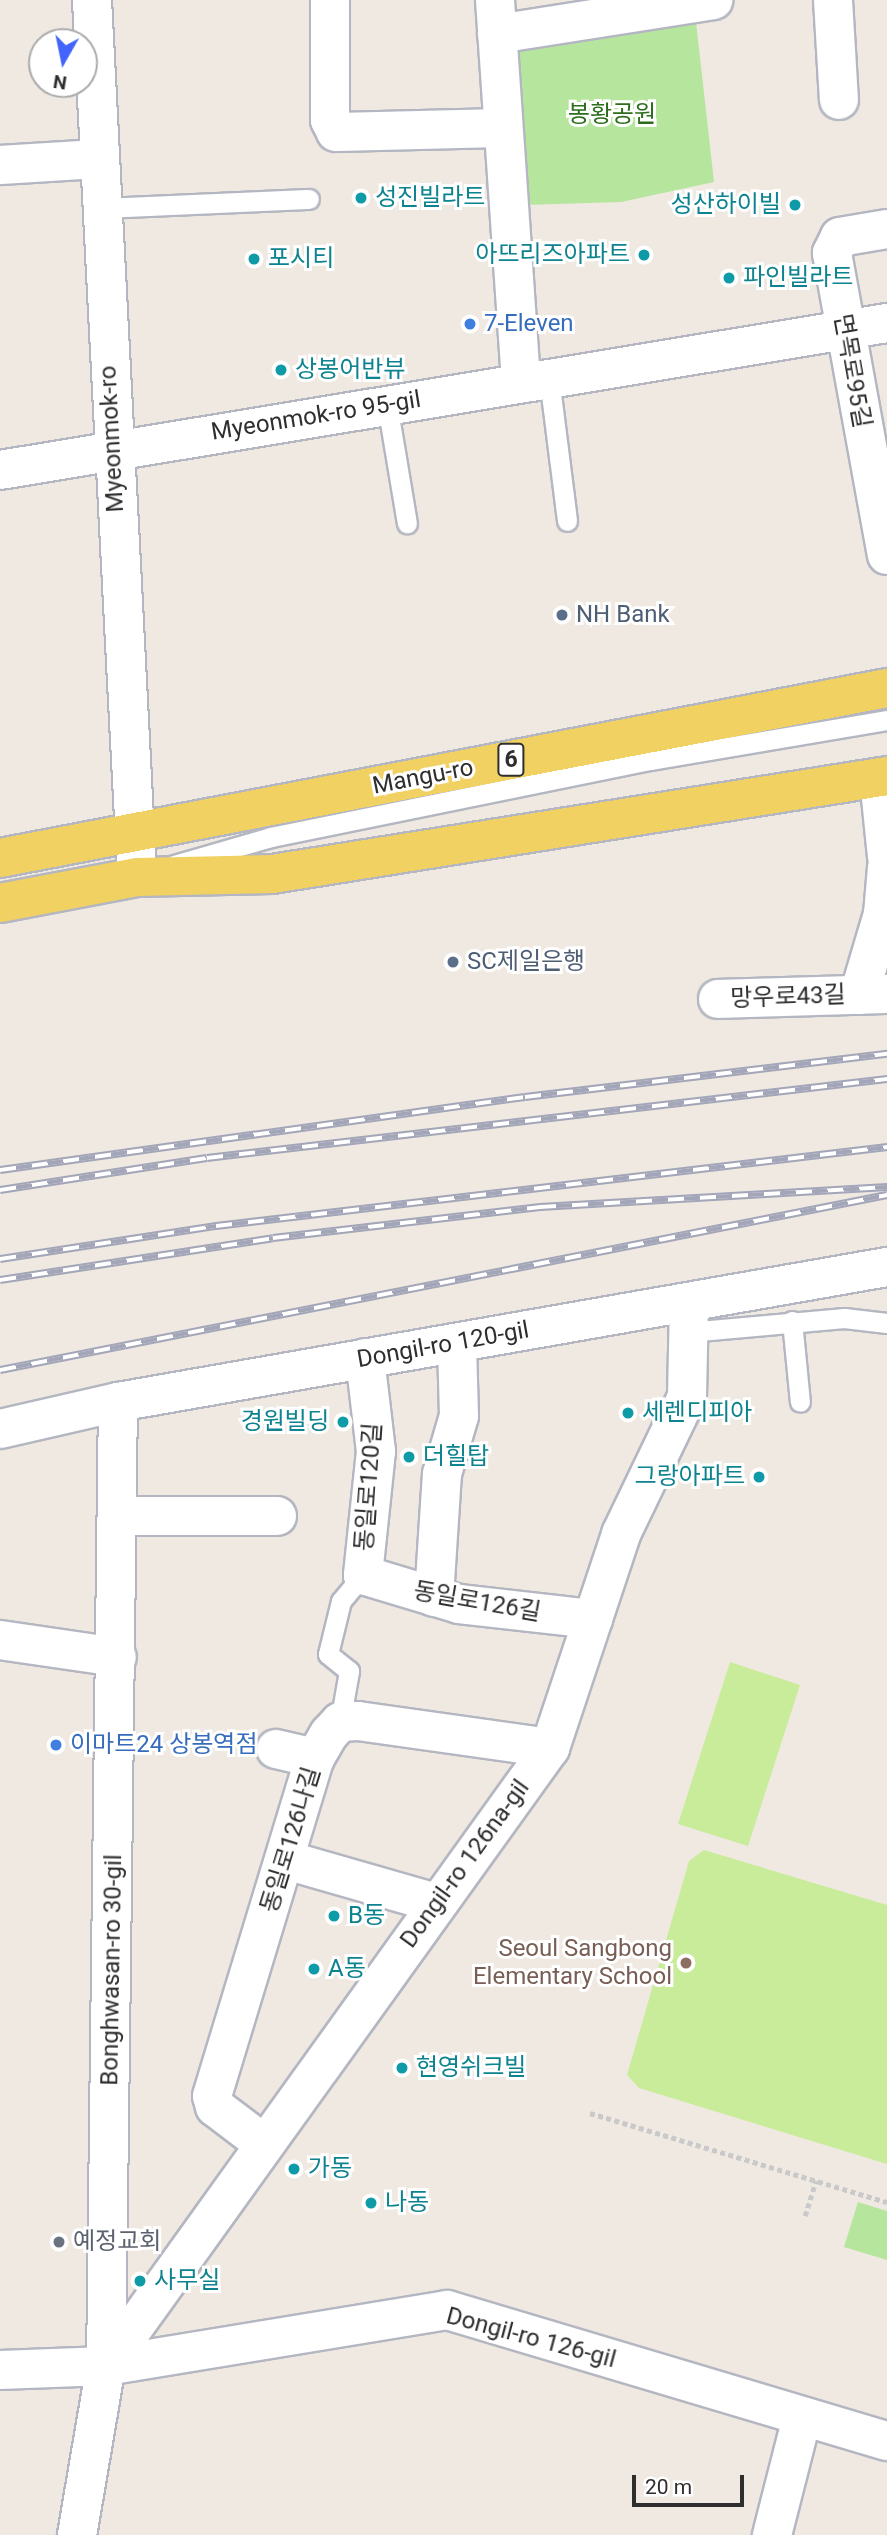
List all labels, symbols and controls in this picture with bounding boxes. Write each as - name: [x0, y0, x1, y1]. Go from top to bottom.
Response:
- north arrow: [28, 28, 98, 98]
- text: N: [52, 70, 68, 95]
- park label: 봉황공원: [568, 101, 656, 129]
- place label: 성진빌라트: [375, 184, 485, 212]
- marker: 성진빌라트: [353, 190, 369, 206]
- place label: 성산하이빌: [671, 191, 781, 219]
- marker: 성산하이빌: [787, 197, 803, 213]
- place label: 아뜨리즈아파트: [475, 241, 630, 269]
- place label: 포시티: [268, 245, 334, 273]
- marker: 아뜨리즈아파트: [636, 247, 652, 263]
- marker: 포시티: [246, 251, 262, 267]
- place label: 파인빌라트: [743, 264, 853, 292]
- marker: 파인빌라트: [721, 270, 737, 286]
- place label: 7-Eleven: [484, 310, 574, 338]
- street label: 면목로95길: [828, 312, 876, 430]
- marker: 7-Eleven: [462, 316, 478, 332]
- place label: 상봉어반뷰: [295, 356, 405, 384]
- marker: 상봉어반뷰: [273, 362, 289, 378]
- street label: Myeonmok-ro: [94, 365, 130, 513]
- street label: Myeonmok-ro 95-gil: [209, 385, 423, 447]
- place label: NH Bank: [576, 601, 670, 629]
- marker: NH Bank: [554, 607, 570, 623]
- road number: 6: [497, 740, 525, 780]
- street label: Mangu-ro: [370, 753, 476, 801]
- place label: SC제일은행: [467, 948, 585, 976]
- marker: SC제일은행: [445, 954, 461, 970]
- street label: 망우로43길: [730, 981, 846, 1013]
- street label: Dongil-ro 120-gil: [355, 1316, 531, 1374]
- place label: 세렌디피아: [642, 1399, 752, 1427]
- marker: 세렌디피아: [620, 1405, 636, 1421]
- place label: 경원빌딩: [241, 1408, 329, 1436]
- marker: 경원빌딩: [335, 1414, 351, 1430]
- street label: 동일로120길: [350, 1422, 388, 1552]
- place label: 더힐탑: [423, 1443, 489, 1471]
- marker: 더힐탑: [401, 1449, 417, 1465]
- place label: 그랑아파트: [635, 1463, 745, 1491]
- marker: 그랑아파트: [751, 1469, 767, 1485]
- street label: 동일로126길: [411, 1577, 543, 1627]
- place label: 이마트24 상봉역점: [70, 1731, 257, 1759]
- marker: 이마트24 상봉역점: [48, 1737, 64, 1753]
- street label: 동일로126나길: [255, 1764, 327, 1916]
- street label: Dongil-ro 126na-gil: [394, 1774, 536, 1954]
- street label: Bonghwasan-ro 30-gil: [96, 1854, 128, 2086]
- place label: B동: [348, 1902, 385, 1930]
- marker: B동: [326, 1908, 342, 1924]
- place label: Seoul Sangbong Elementary School: [473, 1935, 672, 1991]
- place label: A동: [328, 1955, 366, 1983]
- marker: Seoul Sangbong Elementary School: [678, 1955, 694, 1971]
- marker: A동: [306, 1961, 322, 1977]
- place label: 현영쉬크빌: [416, 2054, 526, 2082]
- marker: 현영쉬크빌: [394, 2060, 410, 2076]
- place label: 가동: [308, 2155, 352, 2183]
- marker: 가동: [286, 2161, 302, 2177]
- place label: 나동: [385, 2189, 429, 2217]
- marker: 나동: [363, 2195, 379, 2211]
- place label: 예정교회: [73, 2228, 161, 2256]
- marker: 예정교회: [51, 2234, 67, 2250]
- place label: 사무실: [154, 2267, 220, 2295]
- marker: 사무실: [132, 2273, 148, 2289]
- street label: Dongil-ro 126-gil: [443, 2302, 619, 2374]
- scale bar: [635, 2462, 747, 2506]
- text: 20 m: [645, 2475, 692, 2499]

